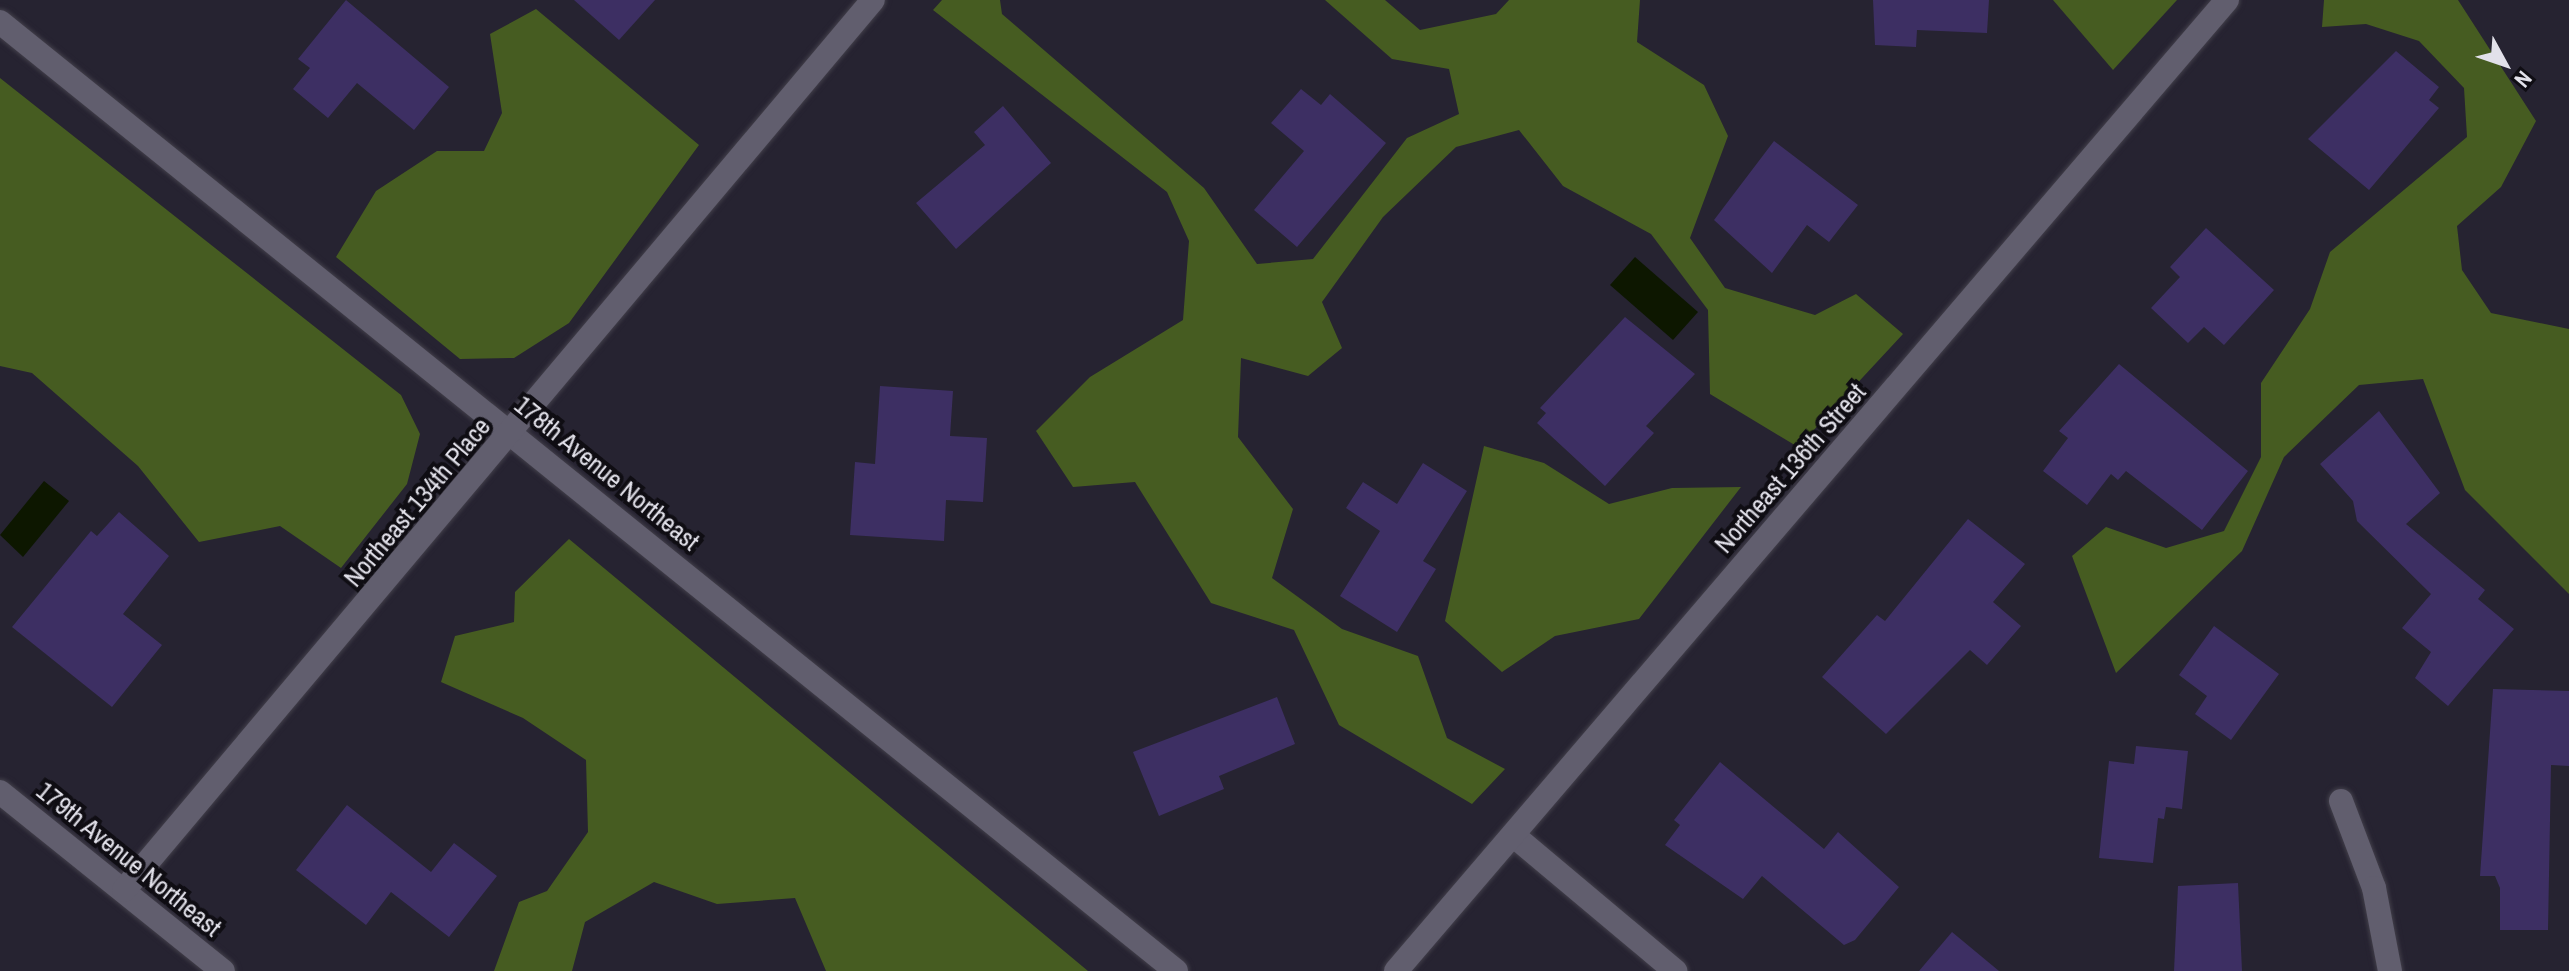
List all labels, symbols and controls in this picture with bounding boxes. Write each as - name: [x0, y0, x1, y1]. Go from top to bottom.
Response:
- north arrow: [2465, 24, 2545, 104]
- text: N: [2508, 65, 2539, 94]
- street label: Northeast 136th Street: [1708, 377, 1872, 559]
- street label: 178th Avenue Northeast: [508, 389, 706, 557]
- street label: Northeast 134th Place: [337, 411, 497, 593]
- street label: 179th Avenue Northeast: [30, 775, 228, 943]

